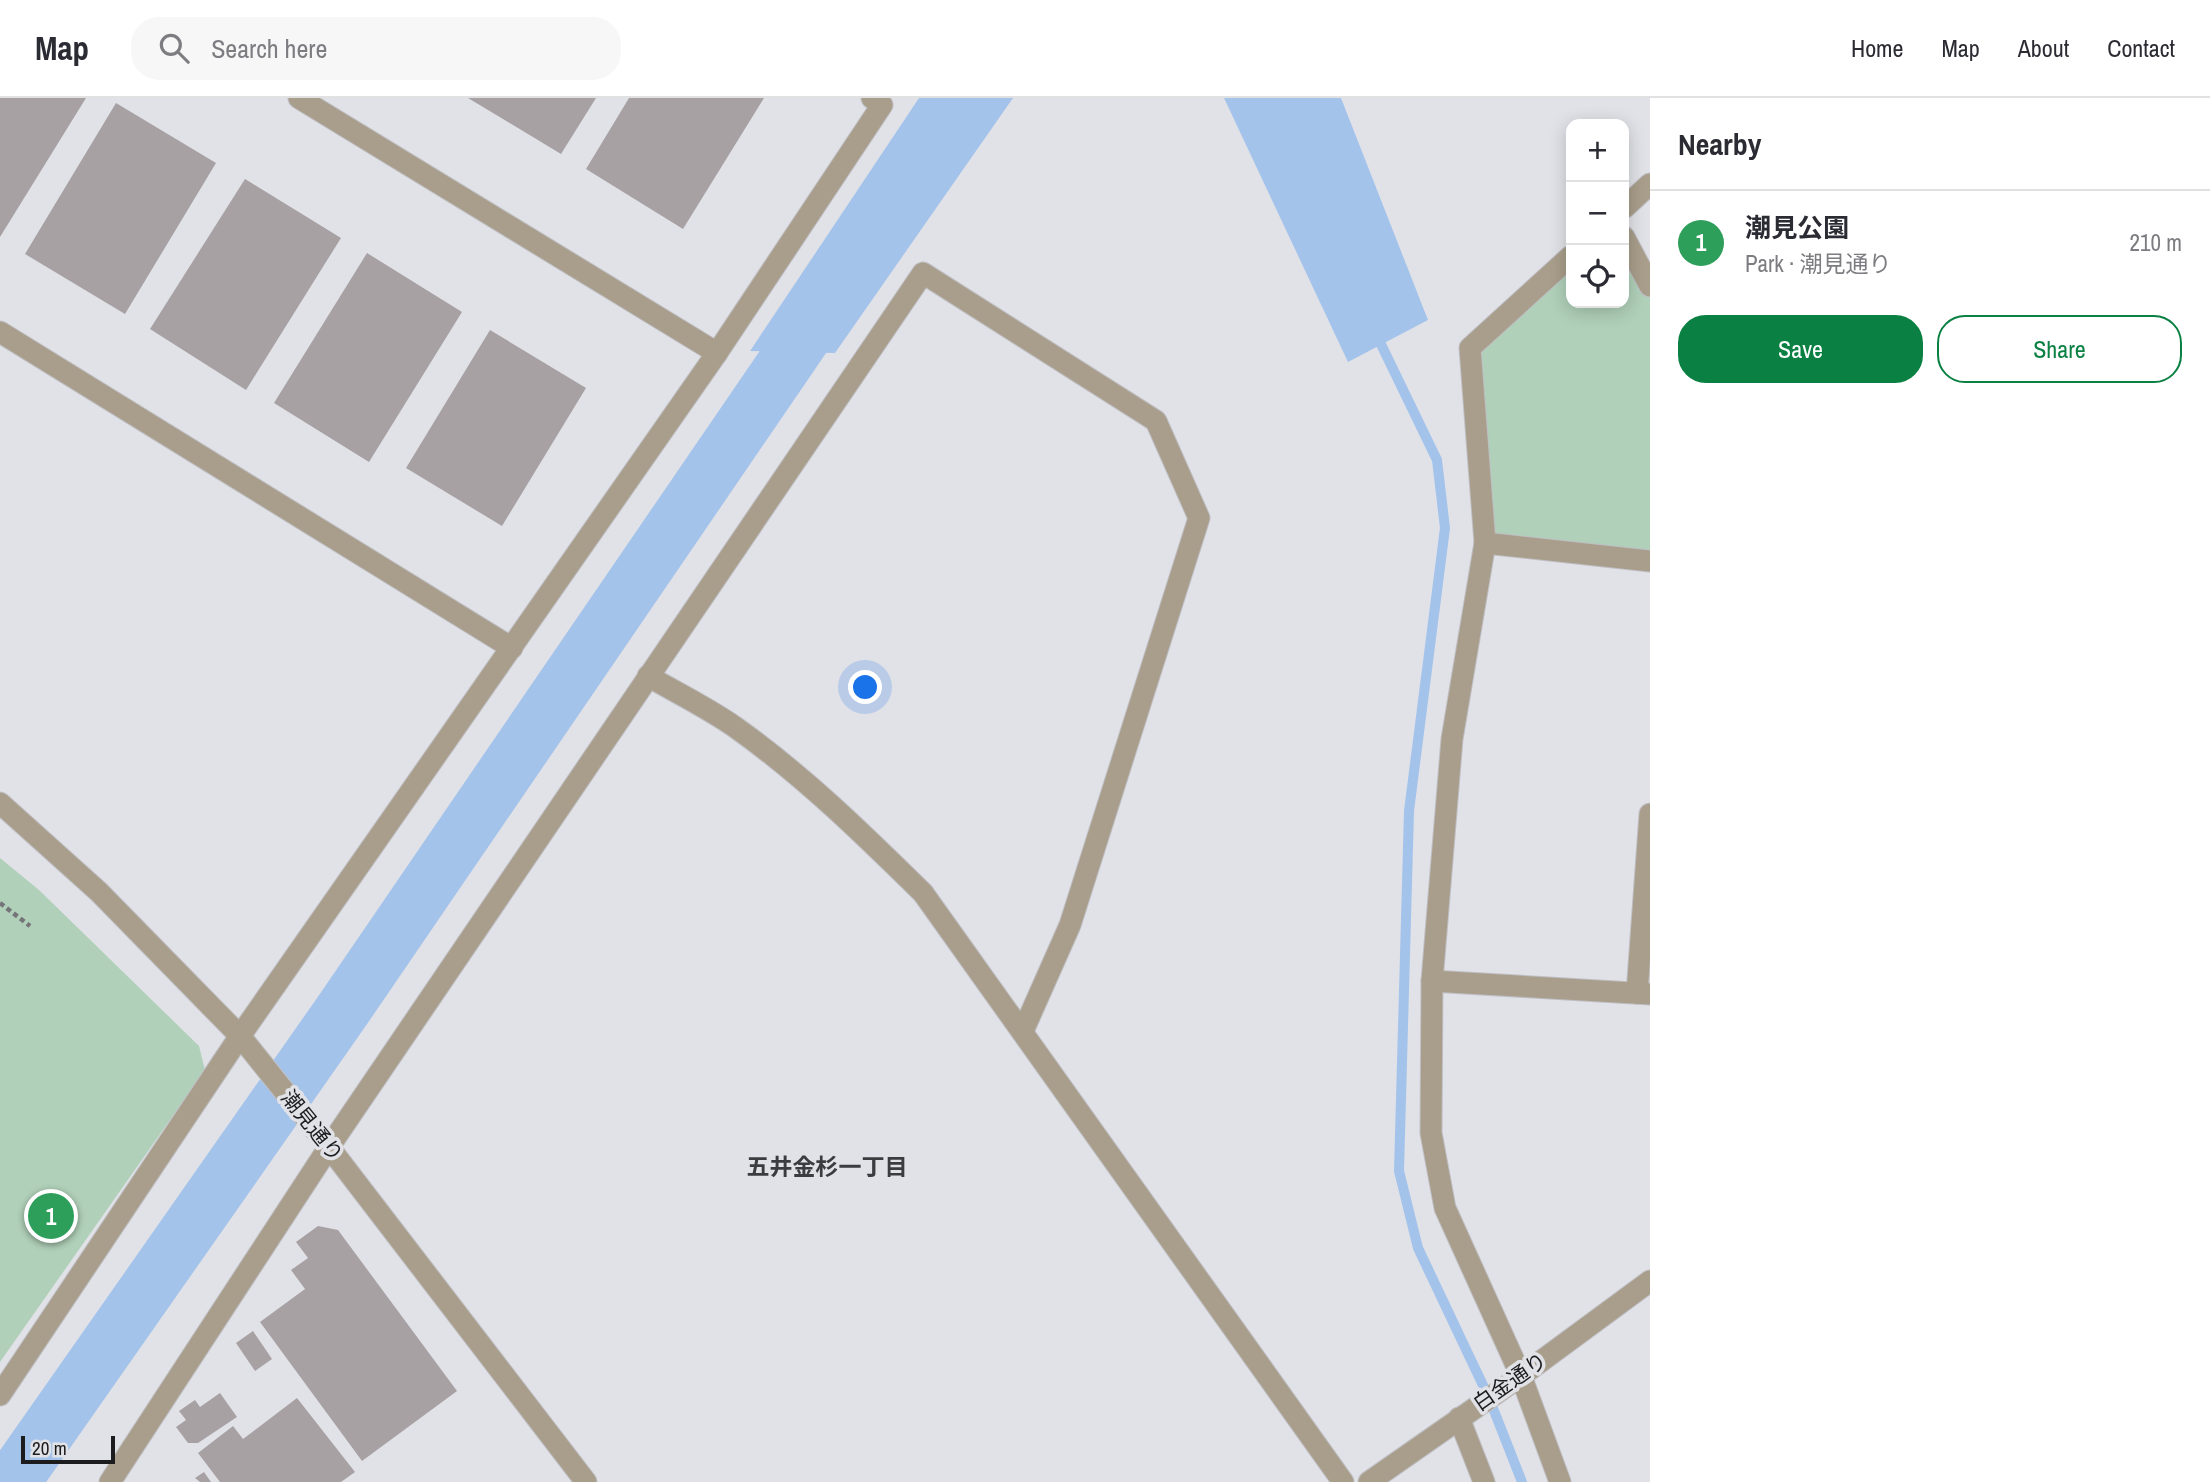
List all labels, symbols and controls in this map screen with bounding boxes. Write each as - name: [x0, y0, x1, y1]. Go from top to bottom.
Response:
- search box: [131, 17, 621, 80]
- text: Map: [35, 26, 89, 70]
- icon: search: [155, 29, 193, 67]
- text: Search here: [211, 31, 327, 66]
- text: Home: [1851, 32, 1903, 64]
- text: Map: [1941, 32, 1980, 64]
- text: About: [2018, 32, 2069, 64]
- text: Contact: [2107, 32, 2175, 64]
- map controls: [1566, 119, 1629, 308]
- button: +: [1566, 119, 1629, 182]
- text: Nearby: [1678, 124, 1761, 164]
- button: −: [1566, 182, 1629, 245]
- text: 潮見公園: [1745, 210, 1849, 245]
- text: 1: [1696, 227, 1706, 258]
- text: 210 m: [2130, 227, 2182, 258]
- button: locate: [1566, 245, 1629, 308]
- text: Park · 潮見通り: [1745, 248, 1892, 279]
- button: Save: [1678, 315, 1923, 383]
- button: Share: [1937, 315, 2182, 383]
- your location: [848, 670, 882, 704]
- street label: 潮見通り: [275, 1084, 350, 1167]
- district label: 五井金杉一丁目: [747, 1151, 908, 1182]
- pin: 1: [28, 1190, 74, 1242]
- street label: 白金通り: [1467, 1346, 1552, 1418]
- scale bar: [21, 1433, 116, 1465]
- text: 20 m: [32, 1435, 67, 1461]

